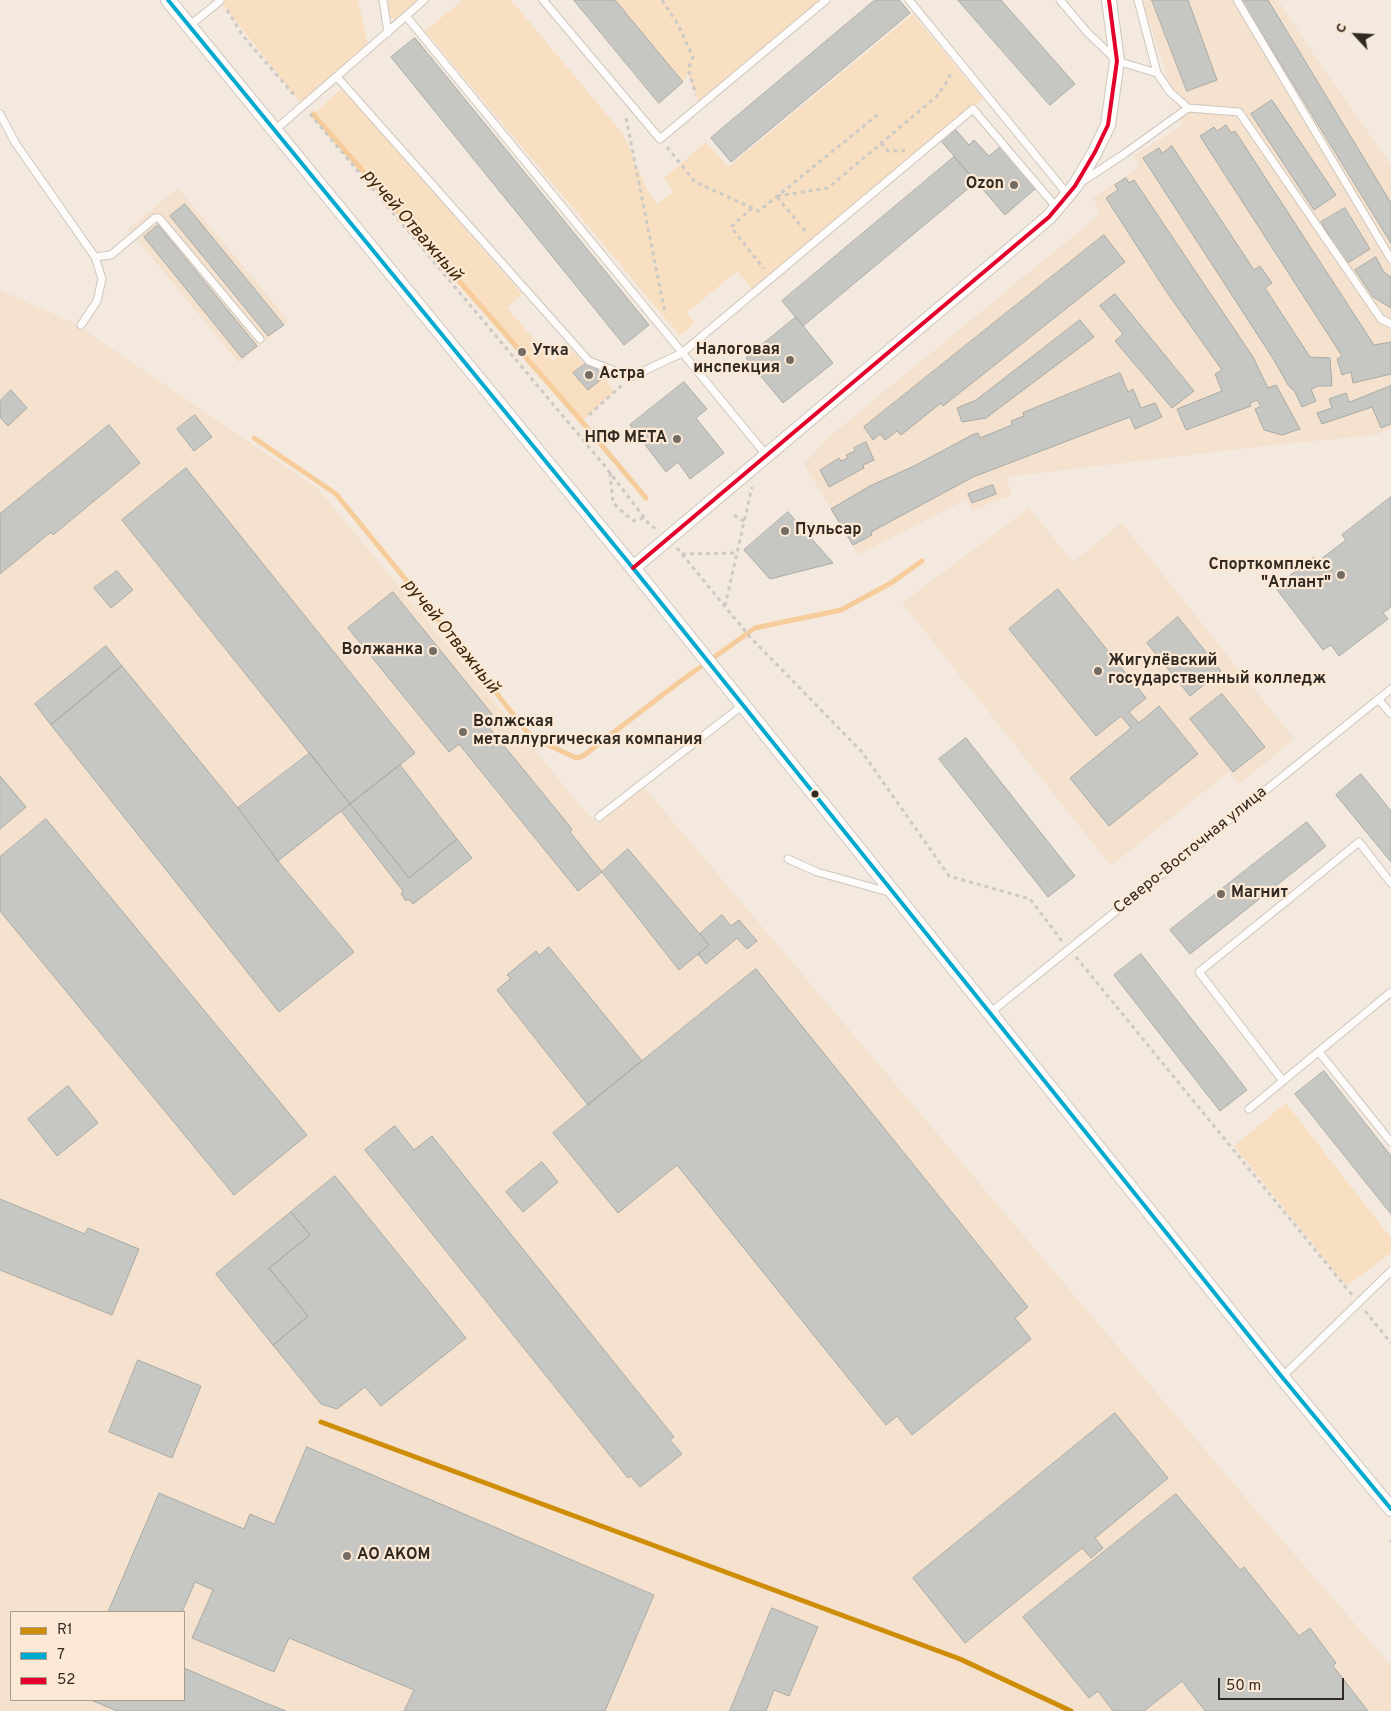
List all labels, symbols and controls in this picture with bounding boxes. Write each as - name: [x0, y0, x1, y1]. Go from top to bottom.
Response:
- north arrow: [1331, 10, 1381, 60]
- text: С: [1332, 21, 1352, 36]
- water label: ручей Отважный: [356, 166, 466, 286]
- place label: Ozon: [966, 175, 1004, 195]
- marker: Ozon: [1008, 179, 1020, 191]
- place label: Налоговая инспекция: [693, 341, 780, 379]
- place label: Утка: [532, 342, 569, 362]
- marker: Утка: [516, 346, 528, 358]
- marker: Налоговая инспекция: [784, 354, 796, 366]
- place label: Астра: [599, 365, 645, 385]
- marker: Астра: [583, 369, 595, 381]
- place label: НПФ МЕТА: [584, 429, 667, 449]
- marker: НПФ МЕТА: [671, 433, 683, 445]
- place label: Пульсар: [795, 521, 861, 541]
- marker: Пульсар: [779, 525, 791, 537]
- place label: Спорткомплекс "Атлант": [1208, 556, 1331, 594]
- marker: Спорткомплекс "Атлант": [1335, 569, 1347, 581]
- water label: ручей Отважный: [397, 575, 503, 699]
- place label: Волжанка: [341, 641, 423, 661]
- marker: Волжанка: [427, 645, 439, 657]
- place label: Жигулёвский государственный колледж: [1108, 652, 1326, 690]
- marker: Жигулёвский государственный колледж: [1092, 665, 1104, 677]
- place label: Волжская металлургическая компания: [473, 713, 703, 751]
- marker: Волжская металлургическая компания: [457, 726, 469, 738]
- street label: Северо-Восточная улица: [1111, 783, 1271, 919]
- unlabelled marker: [810, 789, 820, 799]
- place label: Магнит: [1231, 884, 1288, 904]
- marker: Магнит: [1215, 888, 1227, 900]
- place label: АО АКОМ: [357, 1546, 431, 1566]
- marker: АО АКОМ: [341, 1550, 353, 1562]
- legend: [10, 1611, 185, 1701]
- text: R1: [57, 1621, 73, 1640]
- text: 7: [57, 1646, 65, 1665]
- scale bar: [1221, 1668, 1347, 1700]
- text: 52: [57, 1671, 75, 1690]
- text: 50 m: [1226, 1677, 1261, 1696]

